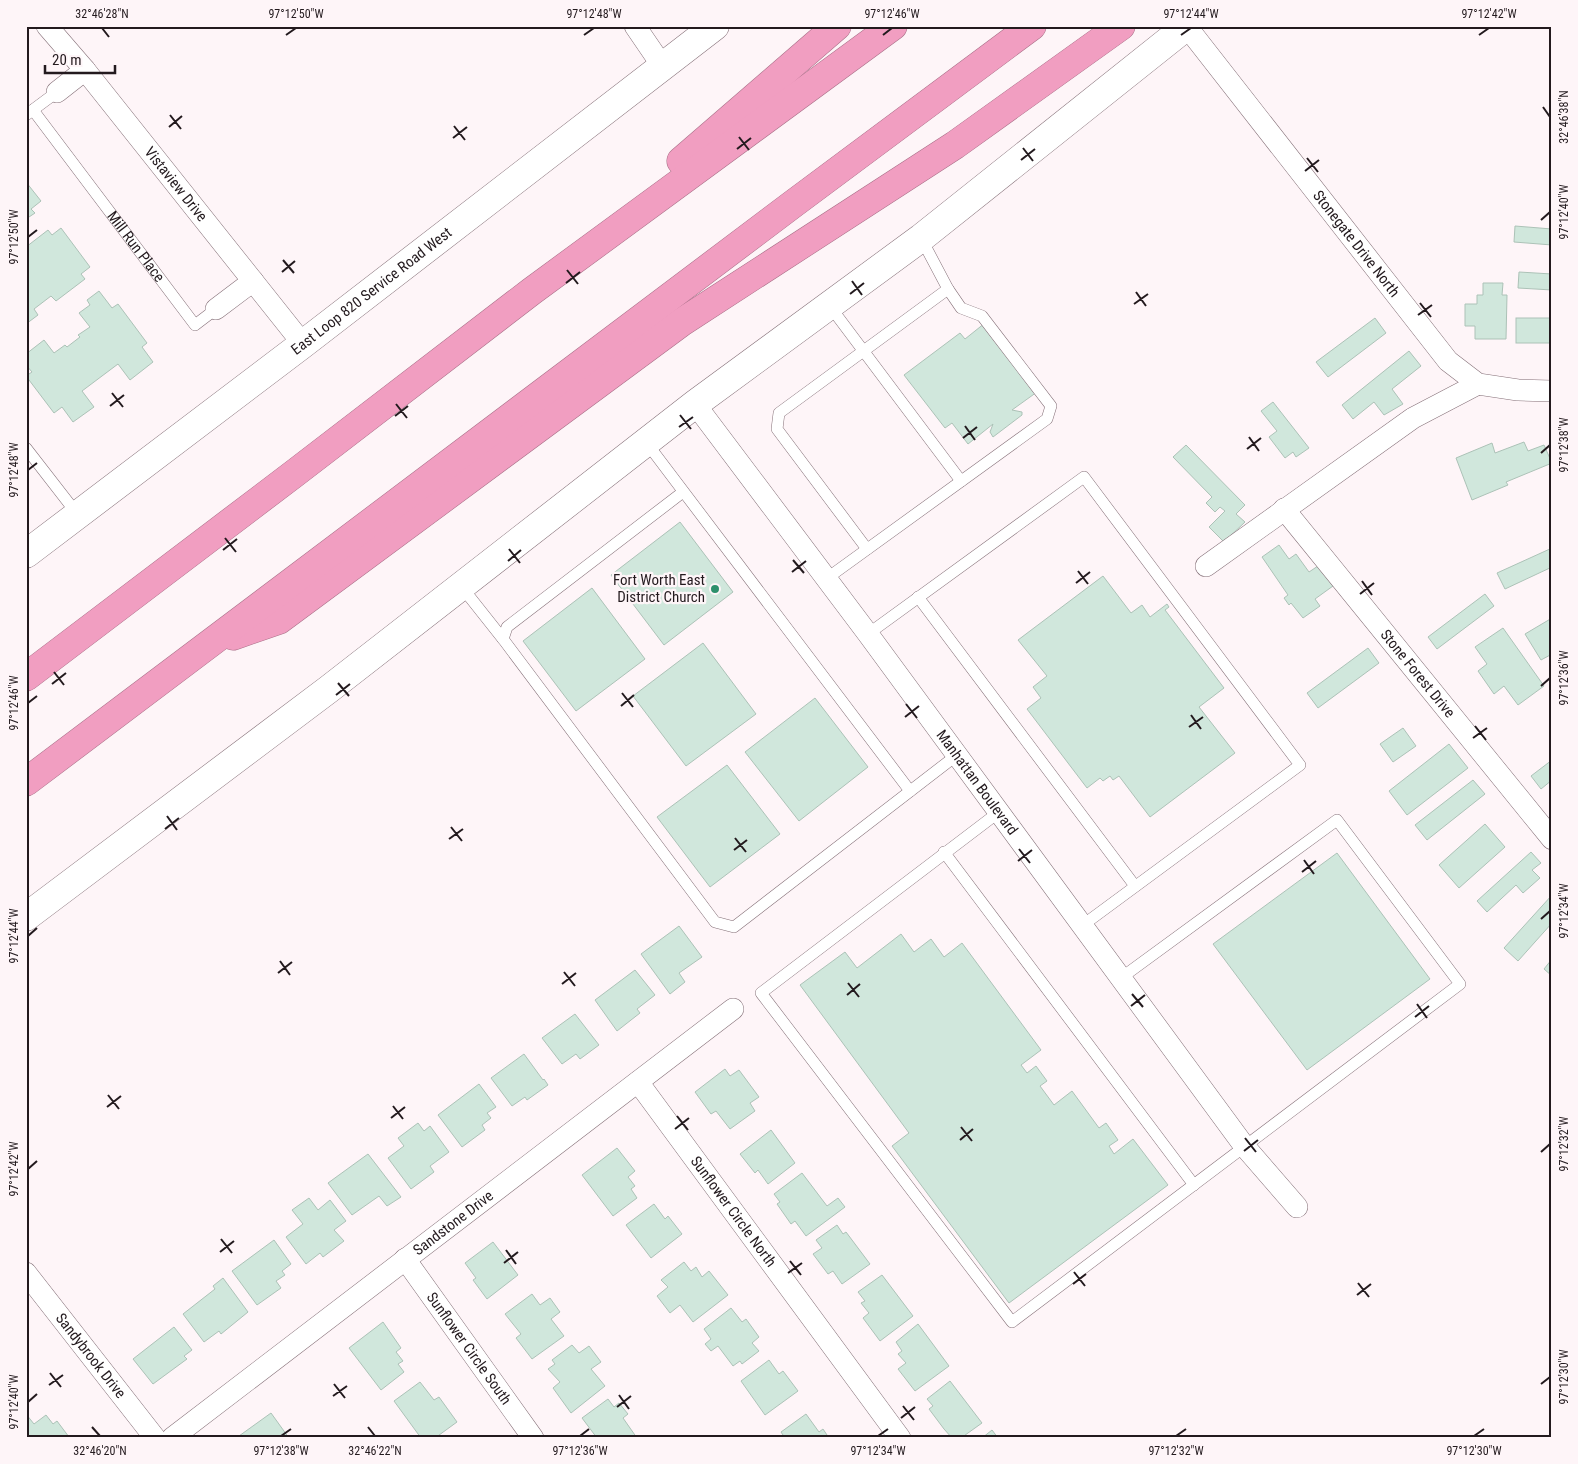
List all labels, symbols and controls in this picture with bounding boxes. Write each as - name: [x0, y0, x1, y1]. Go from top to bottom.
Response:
- text: 32°46'28"N: [75, 7, 129, 21]
- text: 97°12'50"W: [268, 7, 324, 21]
- text: 97°12'48"W: [566, 7, 622, 21]
- text: 97°12'46"W: [864, 7, 920, 21]
- text: 97°12'44"W: [1163, 7, 1219, 21]
- text: 97°12'42"W: [1461, 7, 1517, 21]
- scale bar: [45, 42, 115, 74]
- text: 20 m: [52, 51, 82, 69]
- text: 32°46'38"N: [1557, 90, 1571, 144]
- street label: Vistaview Drive: [141, 143, 211, 225]
- text: 97°12'40"W: [1557, 184, 1571, 240]
- street label: Stonegate Drive North: [1309, 187, 1404, 301]
- street label: Mill Run Place: [103, 208, 168, 286]
- text: 97°12'50"W: [7, 209, 21, 265]
- street label: East Loop 820 Service Road West: [287, 224, 455, 359]
- text: 97°12'38"W: [1557, 417, 1571, 473]
- text: 97°12'48"W: [7, 442, 21, 498]
- place label: Fort Worth East District Church: [613, 571, 705, 606]
- marker: Fort Worth East District Church: [709, 583, 721, 595]
- street label: Stone Forest Drive: [1377, 626, 1459, 721]
- text: 97°12'36"W: [1557, 650, 1571, 706]
- text: 97°12'46"W: [7, 675, 21, 731]
- street label: Manhattan Boulevard: [933, 726, 1022, 838]
- text: 97°12'34"W: [1557, 883, 1571, 939]
- text: 97°12'44"W: [7, 908, 21, 964]
- text: 97°12'32"W: [1557, 1116, 1571, 1172]
- text: 97°12'42"W: [7, 1141, 21, 1197]
- street label: Sunflower Circle North: [687, 1153, 780, 1271]
- street label: Sandstone Drive: [410, 1187, 497, 1259]
- street label: Sunflower Circle South: [423, 1289, 515, 1408]
- street label: Sandybrook Drive: [52, 1310, 129, 1402]
- text: 97°12'30"W: [1557, 1349, 1571, 1405]
- text: 97°12'40"W: [7, 1374, 21, 1430]
- text: 32°46'20"N: [73, 1444, 127, 1458]
- text: 97°12'38"W: [253, 1444, 309, 1458]
- text: 32°46'22"N: [348, 1444, 402, 1458]
- text: 97°12'36"W: [552, 1444, 608, 1458]
- text: 97°12'34"W: [850, 1444, 906, 1458]
- text: 97°12'32"W: [1148, 1444, 1204, 1458]
- text: 97°12'30"W: [1446, 1444, 1502, 1458]

